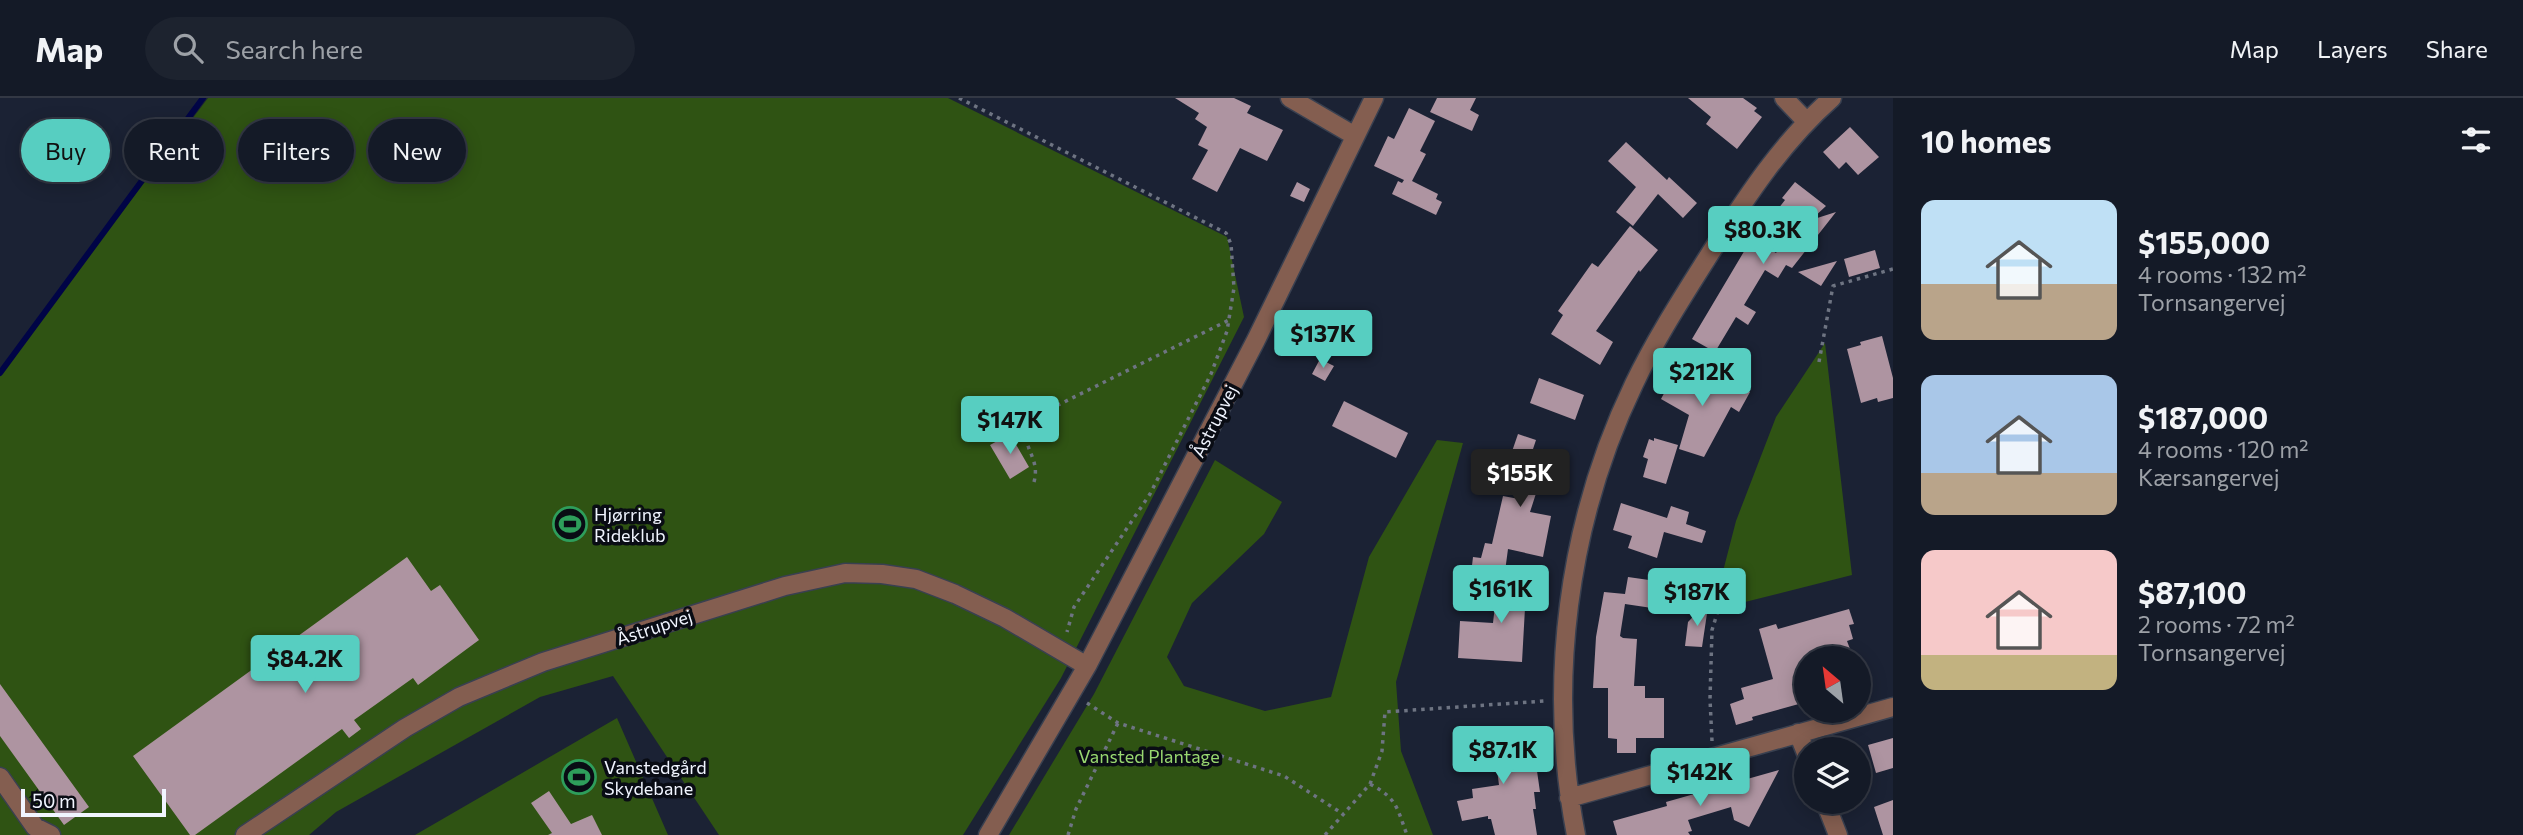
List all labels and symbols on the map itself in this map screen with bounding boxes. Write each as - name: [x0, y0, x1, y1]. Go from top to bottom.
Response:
- pin: $80.3K: [1706, 206, 1820, 266]
- pin: $137K: [1274, 310, 1372, 370]
- pin: $212K: [1653, 348, 1751, 408]
- street label: Åstrupvej: [1186, 381, 1242, 461]
- pin: $147K: [961, 396, 1059, 456]
- pin: $155K: [1471, 450, 1569, 509]
- place label: Hjørring Rideklub: [594, 503, 666, 546]
- sports icon: Hjørring Rideklub: [551, 505, 589, 543]
- pin: $161K: [1452, 566, 1550, 625]
- pin: $187K: [1648, 568, 1746, 628]
- street label: Åstrupvej: [613, 604, 695, 650]
- pin: $84.2K: [248, 636, 362, 695]
- north arrow: [1794, 646, 1871, 723]
- pin: $87.1K: [1446, 726, 1560, 786]
- park label: Vansted Plantage: [1078, 745, 1220, 767]
- pin: $142K: [1651, 748, 1749, 808]
- place label: Vanstedgård Skydebane: [604, 756, 707, 799]
- sports icon: Vanstedgård Skydebane: [560, 758, 598, 796]
- scale bar: [21, 786, 166, 818]

